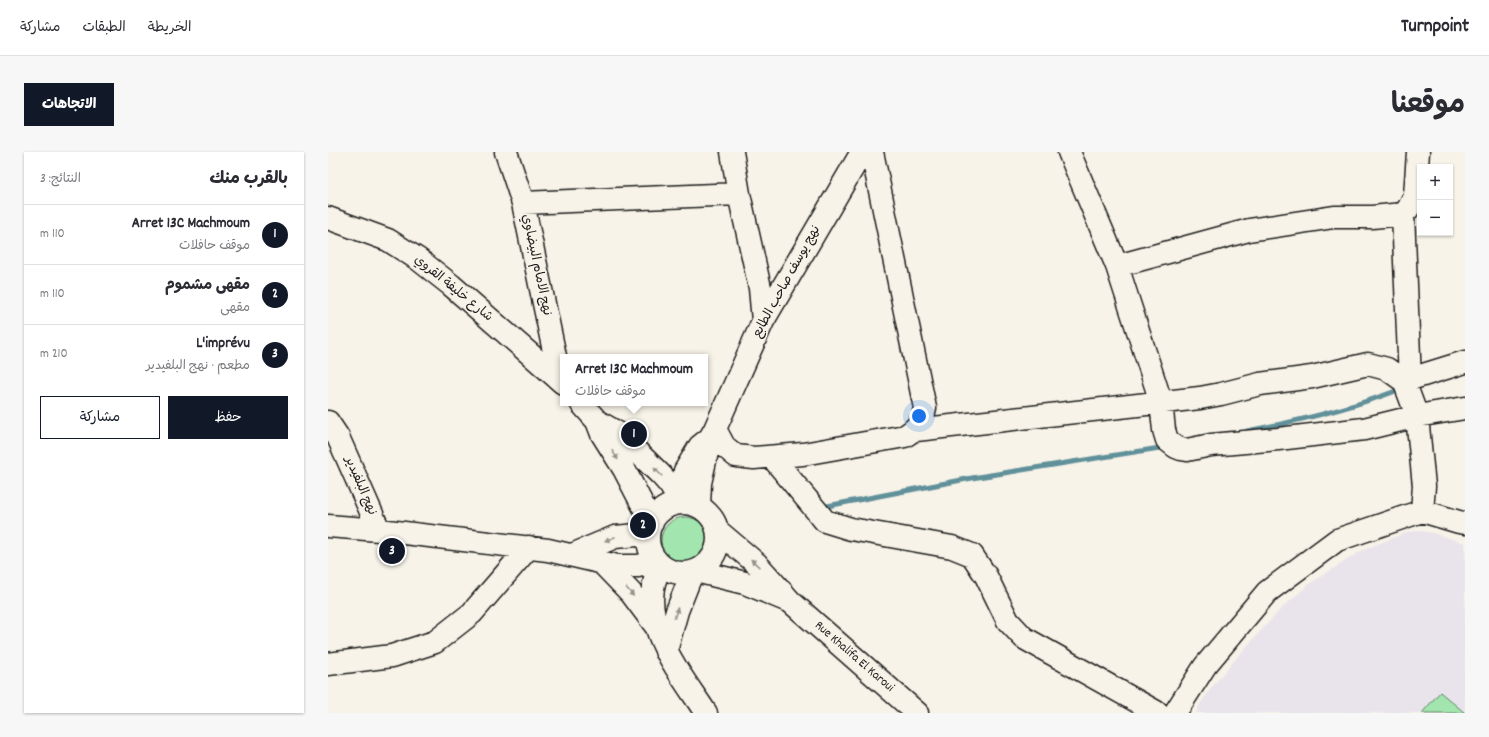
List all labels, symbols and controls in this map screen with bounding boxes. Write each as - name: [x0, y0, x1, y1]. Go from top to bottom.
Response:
- text: Turnpoint: [1401, 14, 1469, 41]
- text: مشاركة: [20, 18, 60, 38]
- text: الطبقات: [82, 18, 126, 38]
- text: الخريطة: [148, 18, 191, 38]
- button: الاتجاهات: [24, 83, 114, 126]
- text: موقعنا: [1391, 87, 1465, 127]
- map controls: [1417, 164, 1453, 236]
- button: +: [1417, 164, 1453, 200]
- text: بالقرب منك: [210, 168, 288, 192]
- text: النتائج: 3: [40, 170, 81, 189]
- button: −: [1417, 200, 1453, 236]
- text: Arret 13C Machmoum: [132, 213, 250, 235]
- street label: نهج الامام البيضاوي: [516, 213, 556, 317]
- street label: نهج يوسف صاحب الطابع: [748, 222, 826, 342]
- text: 110 m: [40, 225, 65, 244]
- text: 1: [274, 225, 276, 244]
- text: موقف حافلات: [179, 237, 250, 256]
- street label: شارع خليفة القروي: [409, 251, 497, 327]
- text: مقهى مشموم: [165, 275, 250, 297]
- text: 110 m: [40, 285, 65, 304]
- text: 2: [272, 285, 278, 304]
- text: مقهى: [220, 299, 250, 318]
- text: L'imprévu: [196, 333, 250, 355]
- text: 210 m: [40, 345, 68, 364]
- text: 3: [272, 345, 278, 364]
- popup: [560, 354, 708, 406]
- text: مطعم · نهج البلفيدير: [146, 357, 250, 376]
- text: Arret 13C Machmoum: [575, 359, 693, 381]
- text: موقف حافلات: [575, 383, 646, 402]
- button: مشاركة: [40, 396, 160, 439]
- button: حفظ: [168, 396, 288, 439]
- your location: [909, 406, 929, 426]
- pin: 1: [621, 419, 647, 449]
- one-way arrow: [611, 450, 619, 460]
- street label: نهج البلفيدير: [339, 453, 381, 518]
- one-way arrow: [653, 467, 663, 477]
- pin: 2: [630, 510, 656, 540]
- pin: 3: [379, 536, 405, 566]
- one-way arrow: [603, 537, 615, 543]
- one-way arrow: [750, 558, 760, 568]
- one-way arrow: [625, 587, 634, 598]
- one-way arrow: [674, 607, 680, 619]
- street label: Rue Khalifa El Karoui: [810, 617, 899, 698]

